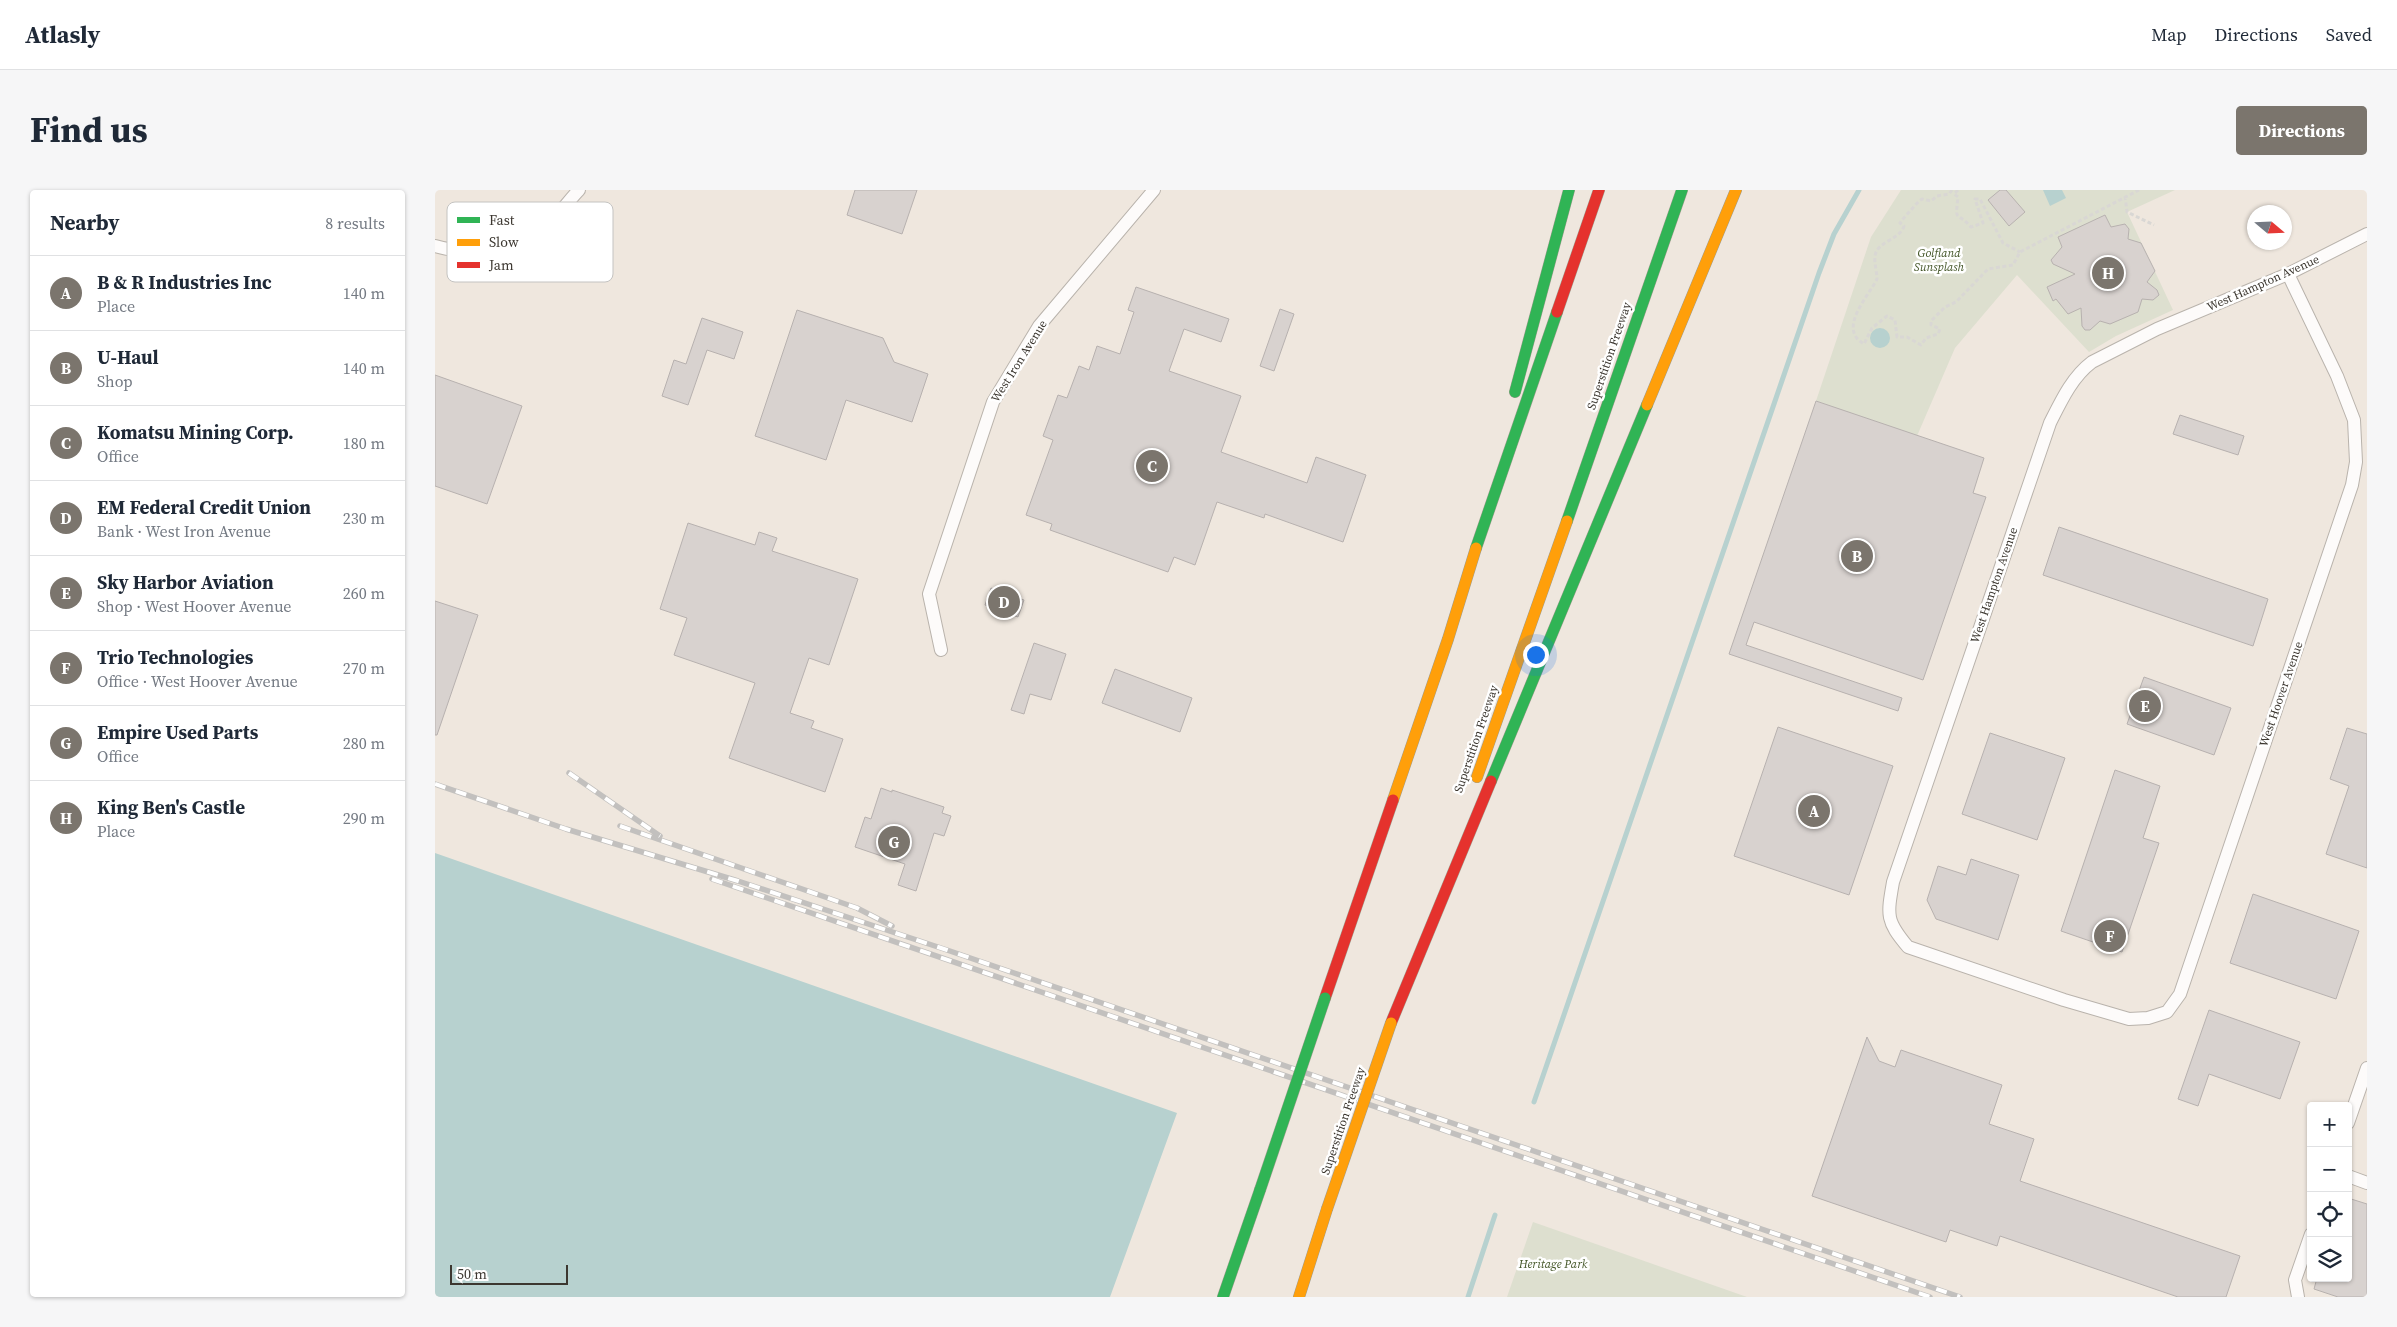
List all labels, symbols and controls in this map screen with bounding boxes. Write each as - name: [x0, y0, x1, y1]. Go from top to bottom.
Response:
- text: Atlasly: [25, 18, 100, 51]
- text: Map: [2151, 22, 2187, 47]
- text: Directions: [2215, 22, 2298, 47]
- text: Saved: [2326, 22, 2372, 47]
- text: Find us: [30, 106, 148, 154]
- button: Directions: [2236, 106, 2367, 155]
- legend: [447, 202, 613, 282]
- north arrow: [2247, 205, 2292, 250]
- text: Nearby: [50, 208, 120, 237]
- text: Fast: [489, 210, 515, 230]
- text: 8 results: [325, 212, 385, 234]
- text: Slow: [489, 232, 519, 252]
- park label: Golfland Sunsplash: [1914, 245, 1964, 275]
- street label: West Hampton Avenue: [2204, 251, 2322, 315]
- pin: H: [2092, 254, 2124, 292]
- text: Jam: [488, 255, 514, 275]
- text: B & R Industries Inc: [97, 269, 272, 295]
- text: A: [61, 282, 71, 304]
- text: 140 m: [343, 282, 385, 304]
- text: Place: [97, 295, 135, 317]
- street label: Superstition Freeway: [1583, 299, 1635, 412]
- street label: West Iron Avenue: [987, 317, 1051, 405]
- text: U-Haul: [97, 344, 159, 370]
- text: B: [61, 357, 71, 379]
- text: 140 m: [343, 357, 385, 379]
- text: Shop: [97, 370, 133, 392]
- text: Komatsu Mining Corp.: [97, 419, 294, 445]
- text: C: [61, 432, 71, 454]
- text: 180 m: [343, 432, 385, 454]
- text: Office: [97, 445, 139, 467]
- pin: C: [1136, 447, 1168, 485]
- text: EM Federal Credit Union: [97, 494, 311, 520]
- text: D: [60, 507, 72, 529]
- text: 230 m: [343, 507, 385, 529]
- text: Bank · West Iron Avenue: [97, 520, 271, 542]
- street label: West Hampton Avenue: [1967, 525, 2021, 645]
- pin: B: [1841, 537, 1873, 575]
- text: Sky Harbor Aviation: [97, 569, 274, 595]
- text: E: [61, 582, 71, 604]
- text: 260 m: [343, 582, 385, 604]
- pin: D: [988, 583, 1020, 621]
- text: Shop · West Hoover Avenue: [97, 595, 291, 617]
- street label: West Hoover Avenue: [2255, 639, 2307, 749]
- your location: [1523, 642, 1549, 668]
- text: Trio Technologies: [97, 644, 253, 670]
- text: F: [61, 657, 71, 679]
- text: 270 m: [343, 657, 385, 679]
- text: Office · West Hoover Avenue: [97, 670, 298, 692]
- street label: Superstition Freeway: [1450, 682, 1502, 795]
- pin: E: [2129, 687, 2161, 725]
- text: Empire Used Parts: [97, 719, 258, 745]
- text: G: [61, 732, 71, 754]
- text: 280 m: [343, 732, 385, 754]
- text: Office: [97, 745, 139, 767]
- pin: A: [1798, 792, 1830, 830]
- text: King Ben's Castle: [97, 794, 245, 820]
- text: H: [60, 807, 72, 829]
- text: 290 m: [343, 807, 385, 829]
- text: Place: [97, 820, 135, 842]
- pin: G: [878, 823, 910, 861]
- pin: F: [2094, 917, 2126, 955]
- street label: Superstition Freeway: [1317, 1064, 1369, 1177]
- map controls: [2307, 1102, 2352, 1282]
- button: +: [2307, 1102, 2352, 1147]
- button: −: [2307, 1147, 2352, 1192]
- button: locate: [2307, 1192, 2352, 1237]
- button: layers: [2307, 1237, 2352, 1282]
- park label: Heritage Park: [1518, 1256, 1588, 1272]
- scale bar: [450, 1262, 567, 1285]
- text: 50 m: [457, 1264, 487, 1284]

